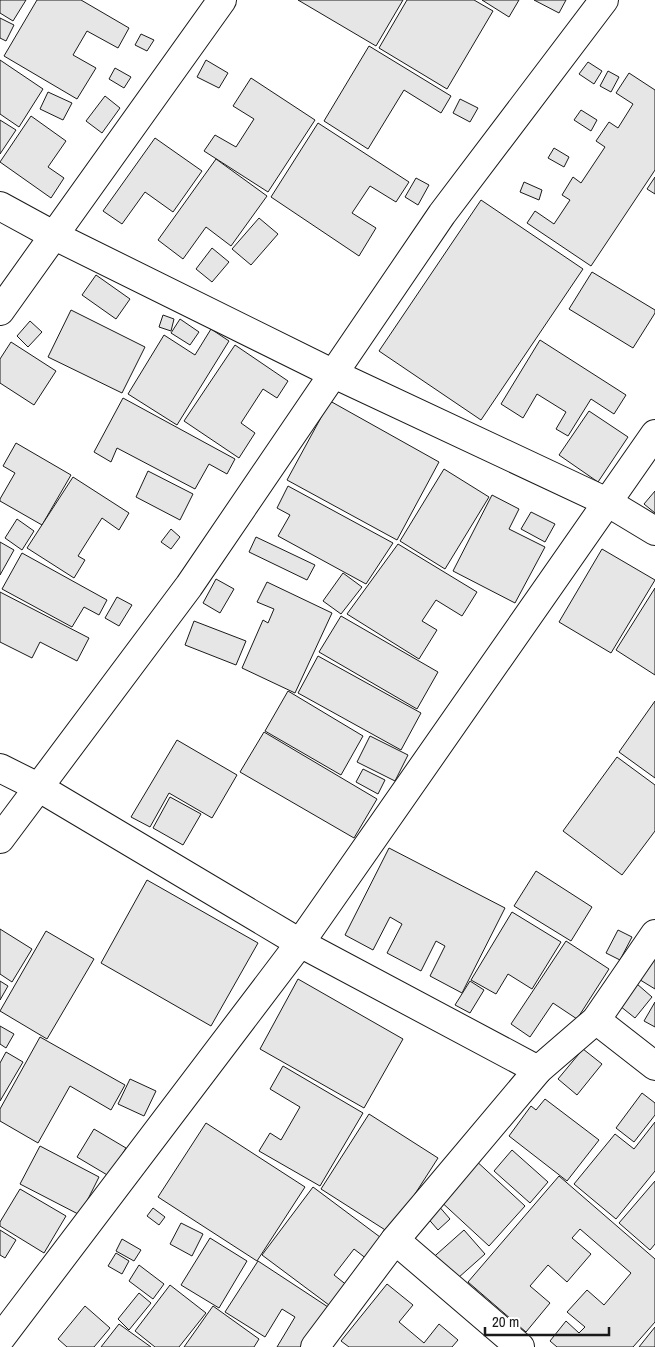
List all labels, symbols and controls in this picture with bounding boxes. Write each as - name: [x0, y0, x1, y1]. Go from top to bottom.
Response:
- scale bar: [485, 1304, 609, 1336]
- text: 20 m: [492, 1311, 519, 1332]

